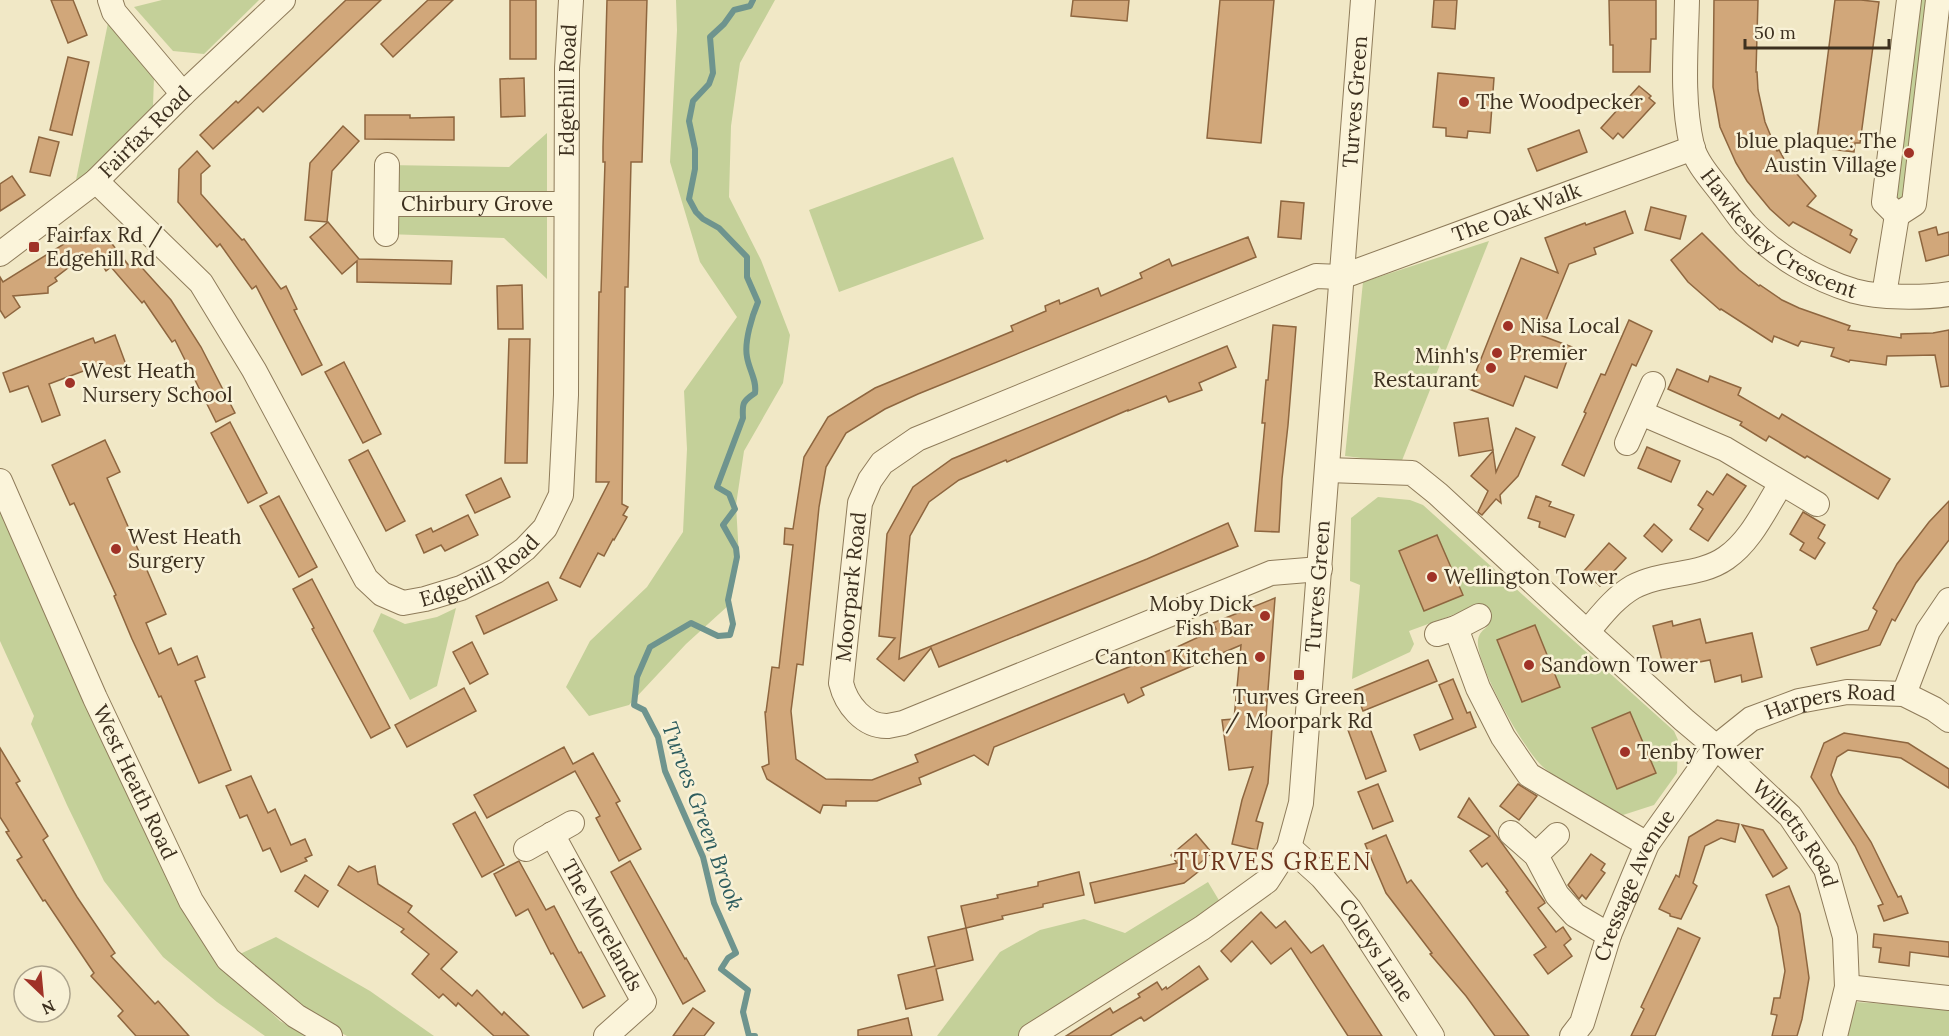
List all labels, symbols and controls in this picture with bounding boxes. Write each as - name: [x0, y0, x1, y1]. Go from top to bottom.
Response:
- scale bar: [1745, 12, 1889, 50]
- text: 50 m: [1754, 21, 1796, 44]
- street label: Edgehill Road: [553, 23, 583, 157]
- street label: Turves Green: [1336, 34, 1373, 169]
- street label: Fairfax Road: [93, 79, 196, 184]
- place label: The Woodpecker: [1476, 88, 1643, 115]
- marker: The Woodpecker: [1457, 95, 1471, 109]
- place label: blue plaque: The Austin Village: [1736, 127, 1897, 178]
- marker: blue plaque: The Austin Village: [1902, 146, 1916, 160]
- street label: Hawkesley Crescent: [1695, 163, 1861, 304]
- street label: The Oak Walk: [1448, 176, 1585, 248]
- street label: Chirbury Grove: [401, 190, 553, 217]
- place label: Fairfax Rd / Edgehill Rd: [46, 221, 163, 272]
- marker: Fairfax Rd / Edgehill Rd: [27, 240, 41, 254]
- place label: Nisa Local: [1520, 312, 1620, 339]
- marker: Nisa Local: [1501, 319, 1515, 333]
- place label: Premier: [1509, 339, 1587, 366]
- place label: Minh's Restaurant: [1373, 342, 1480, 393]
- marker: Premier: [1490, 346, 1504, 360]
- place label: West Heath Nursery School: [82, 357, 233, 408]
- marker: Minh's Restaurant: [1484, 361, 1498, 375]
- marker: West Heath Nursery School: [63, 376, 77, 390]
- street label: Moorpark Road: [829, 511, 872, 663]
- street label: Turves Green: [1299, 519, 1336, 653]
- place label: West Heath Surgery: [128, 523, 241, 574]
- street label: Edgehill Road: [416, 529, 545, 613]
- marker: West Heath Surgery: [109, 542, 123, 556]
- place label: Wellington Tower: [1444, 563, 1617, 590]
- marker: Wellington Tower: [1425, 570, 1439, 584]
- place label: Moby Dick Fish Bar: [1149, 590, 1254, 641]
- marker: Moby Dick Fish Bar: [1258, 609, 1272, 623]
- place label: Canton Kitchen: [1095, 643, 1248, 670]
- marker: Canton Kitchen: [1253, 650, 1267, 664]
- place label: Sandown Tower: [1541, 651, 1698, 678]
- marker: Sandown Tower: [1522, 658, 1536, 672]
- marker: Turves Green / Moorpark Rd: [1292, 668, 1306, 682]
- street label: Harpers Road: [1761, 678, 1896, 726]
- place label: Turves Green / Moorpark Rd: [1225, 683, 1373, 734]
- street label: West Heath Road: [87, 700, 183, 864]
- water label: Turves Green Brook: [656, 718, 750, 914]
- place label: Tenby Tower: [1637, 738, 1764, 765]
- marker: Tenby Tower: [1618, 745, 1632, 759]
- street label: Willetts Road: [1746, 773, 1844, 890]
- street label: Cressage Avenue: [1588, 804, 1680, 965]
- district label: TURVES GREEN: [1174, 846, 1372, 877]
- street label: The Morelands: [555, 854, 649, 996]
- street label: Coleys Lane: [1333, 893, 1420, 1007]
- north arrow: [12, 964, 72, 1024]
- text: N: [39, 996, 59, 1019]

